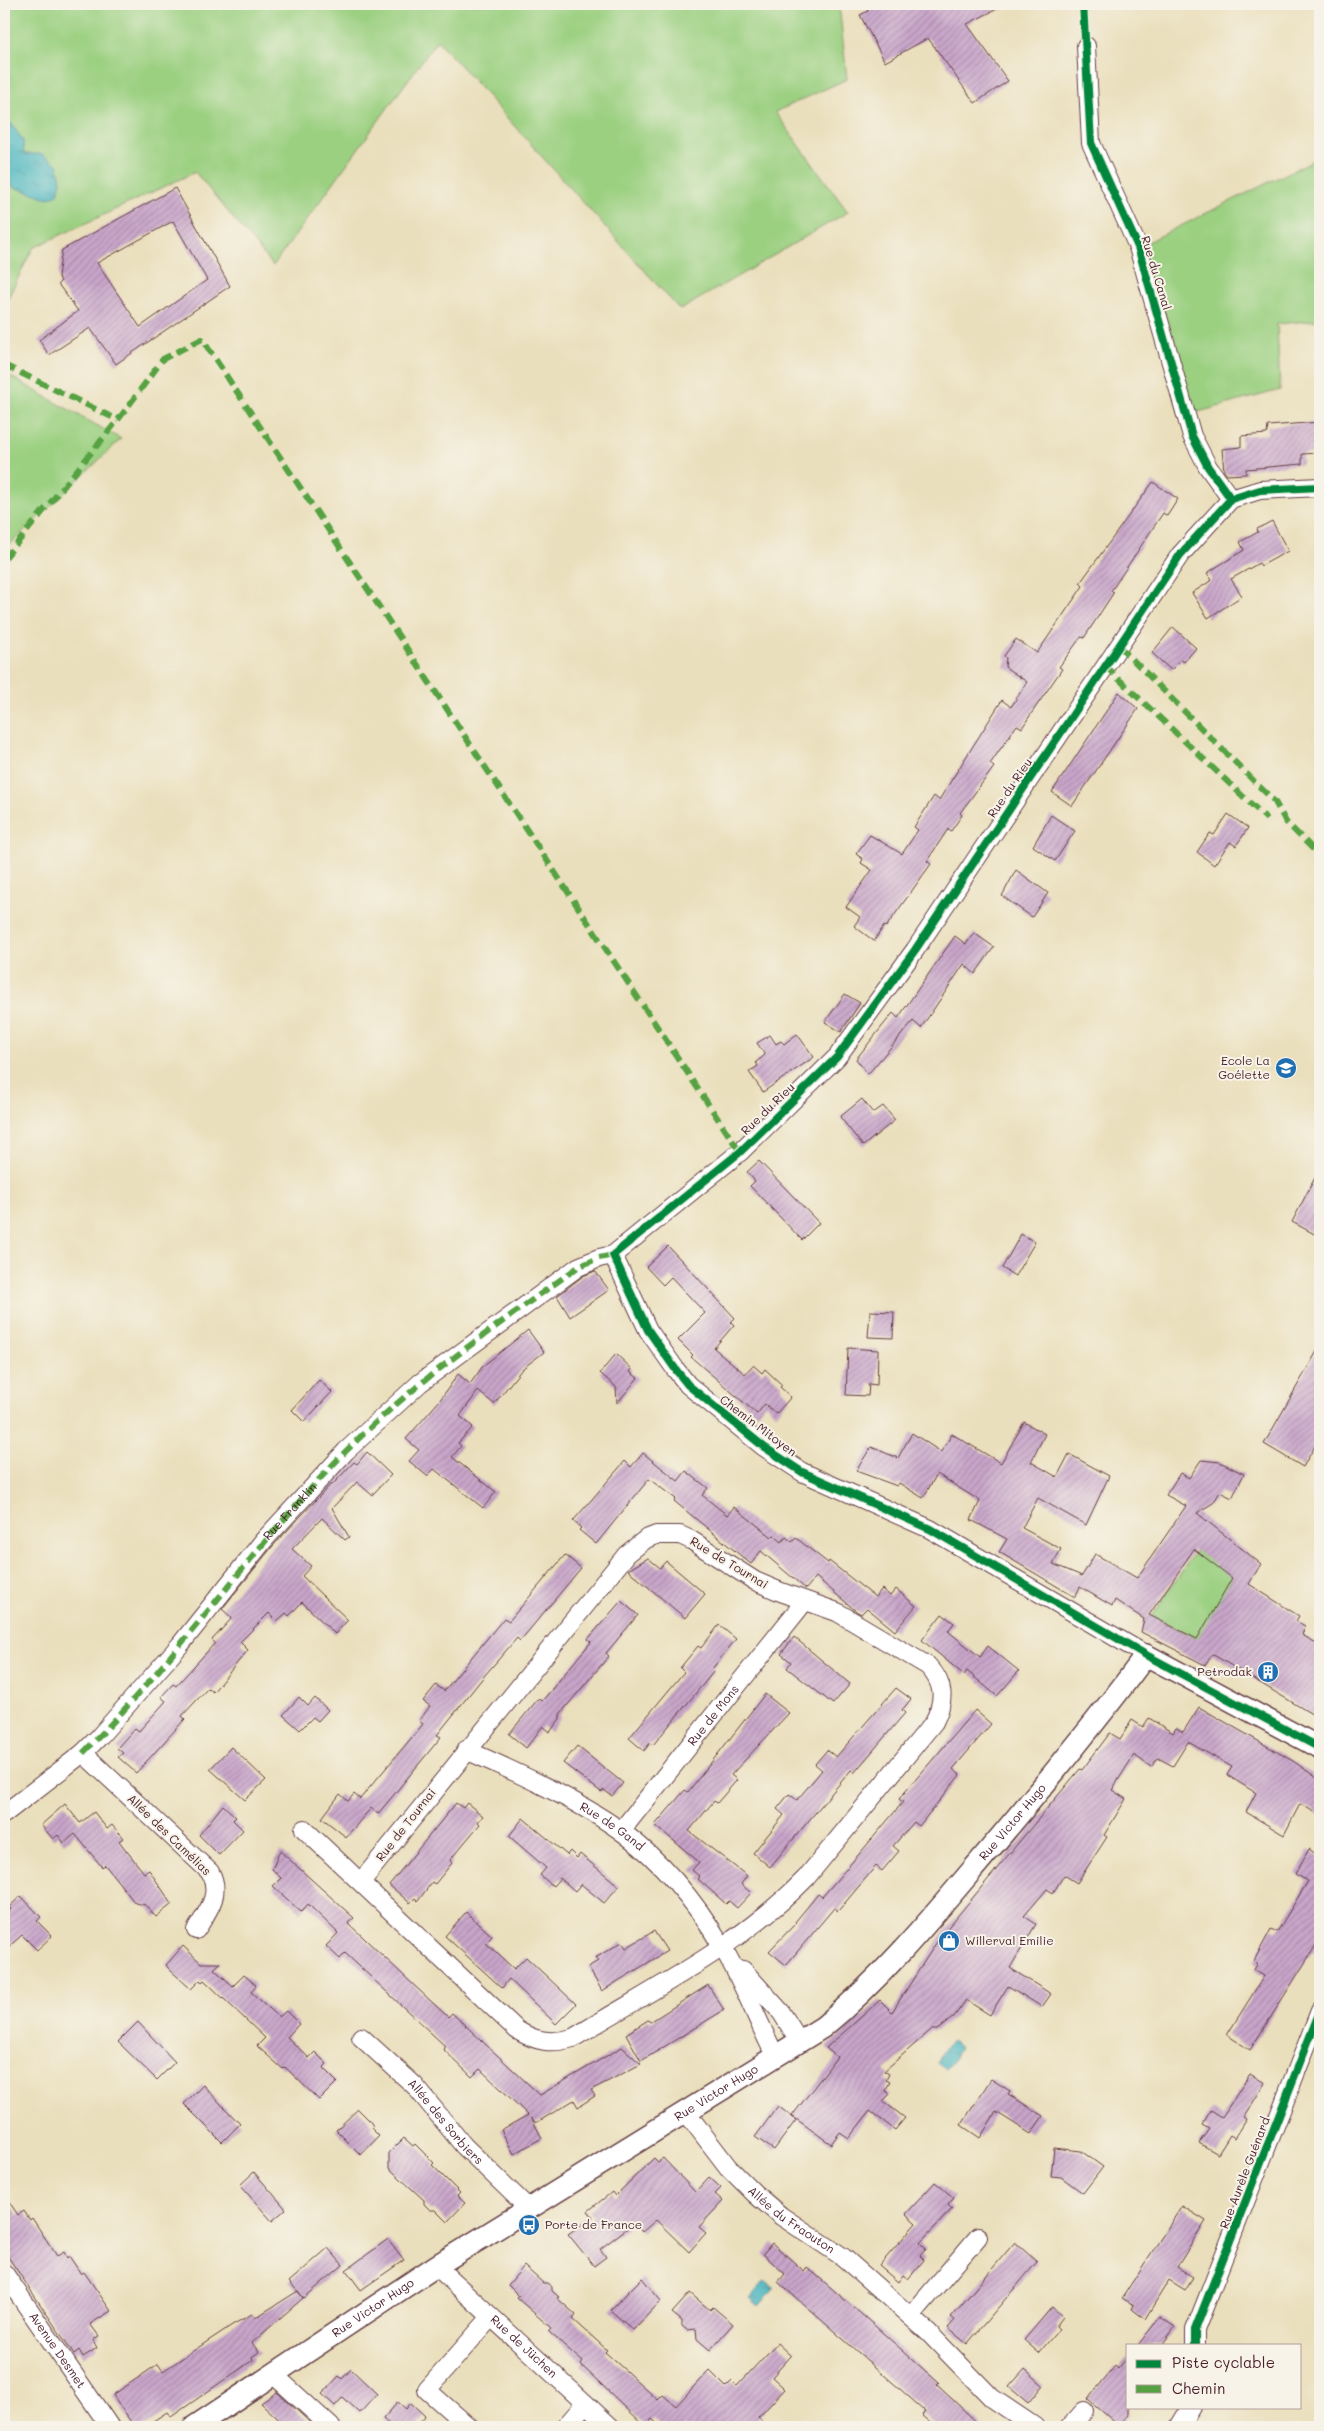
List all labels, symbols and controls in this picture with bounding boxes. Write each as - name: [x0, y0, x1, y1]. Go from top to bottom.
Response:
- street label: Rue du Canal: [1138, 234, 1176, 312]
- street label: Rue du Rieu: [983, 754, 1035, 820]
- place label: Ecole La Goélette: [1218, 1052, 1270, 1082]
- school or university icon: Ecole La Goélette: [1274, 1056, 1298, 1080]
- street label: Rue du Rieu: [737, 1079, 798, 1138]
- street label: Chemin Mitoyen: [717, 1391, 800, 1459]
- street label: Rue Franklin: [259, 1479, 320, 1543]
- street label: Rue de Tournai: [687, 1532, 772, 1592]
- building icon: Petrodak: [1256, 1660, 1280, 1684]
- place label: Petrodak: [1197, 1663, 1252, 1679]
- street label: Rue de Mons: [683, 1681, 742, 1749]
- street label: Rue Victor Hugo: [975, 1780, 1049, 1863]
- street label: Rue de Tournai: [372, 1785, 439, 1864]
- street label: Allée des Camélias: [124, 1790, 215, 1879]
- street label: Rue de Gand: [577, 1798, 648, 1854]
- shop icon: Willerval Emilie: [937, 1929, 961, 1953]
- place label: Willerval Emilie: [965, 1932, 1054, 1948]
- street label: Rue Victor Hugo: [671, 2060, 761, 2124]
- street label: Allée des Sorbiers: [405, 2075, 487, 2168]
- street label: Rue Aurèle Guénard: [1215, 2114, 1273, 2231]
- street label: Allée du Fraouton: [745, 2182, 838, 2256]
- bus stop icon: Porte de France: [517, 2213, 541, 2237]
- place label: Porte de France: [545, 2216, 642, 2232]
- street label: Rue Victor Hugo: [328, 2274, 417, 2340]
- street label: Avenue Desmet: [26, 2309, 90, 2391]
- street label: Rue de Jüchen: [487, 2311, 561, 2381]
- legend: [1126, 2344, 1302, 2408]
- text: Piste cyclable: [1172, 2352, 1275, 2372]
- text: Chemin: [1172, 2378, 1225, 2398]

